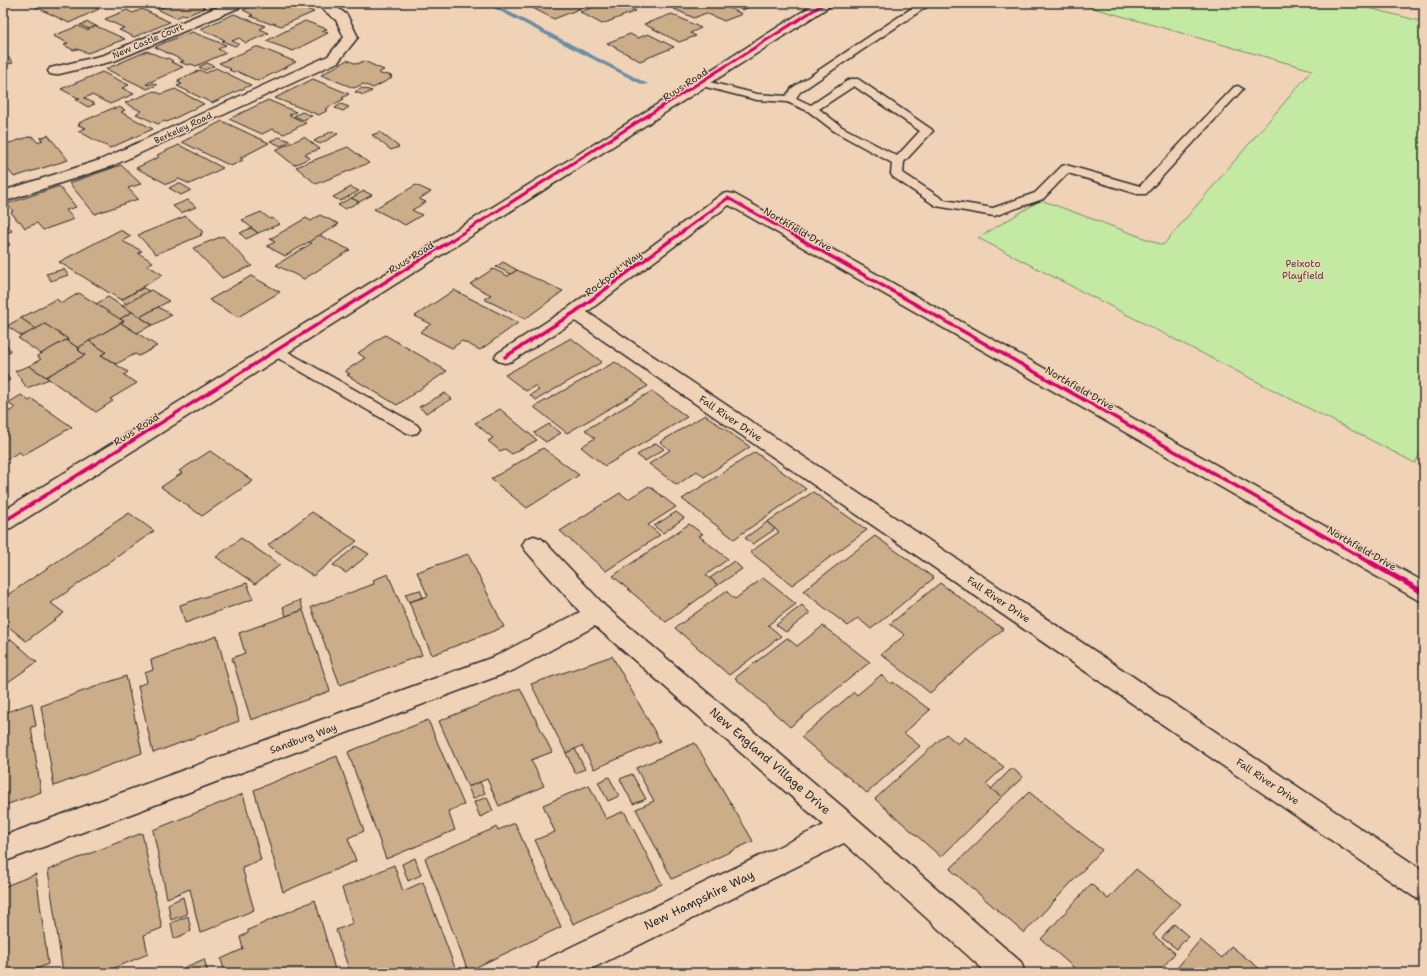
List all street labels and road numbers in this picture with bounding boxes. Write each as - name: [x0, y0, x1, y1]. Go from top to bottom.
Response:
- street label: New Castle Court: [111, 21, 186, 61]
- street label: Ruus Road: [660, 65, 711, 104]
- street label: Berkeley Road: [152, 109, 214, 147]
- street label: Northfield Drive: [761, 204, 835, 255]
- street label: Ruus Road: [386, 238, 437, 277]
- street label: Rockport Way: [582, 248, 645, 299]
- street label: Northfield Drive: [1043, 363, 1117, 414]
- street label: Fall River Drive: [697, 392, 765, 445]
- street label: Ruus Road: [111, 410, 162, 449]
- street label: Northfield Drive: [1325, 523, 1399, 574]
- street label: Fall River Drive: [965, 573, 1033, 626]
- street label: New England Village Drive: [706, 704, 834, 818]
- street label: Sandburg Way: [268, 720, 339, 757]
- street label: Fall River Drive: [1234, 755, 1302, 808]
- street label: New Hampshire Way: [641, 866, 757, 934]

